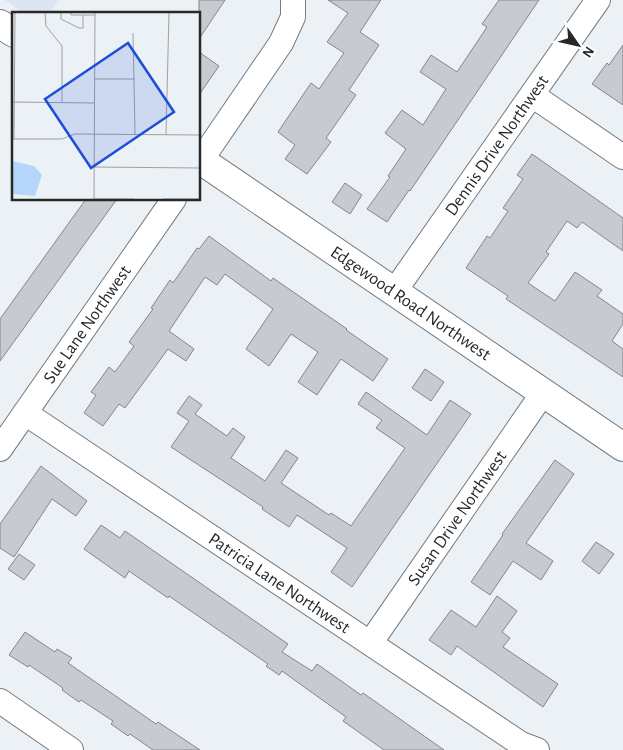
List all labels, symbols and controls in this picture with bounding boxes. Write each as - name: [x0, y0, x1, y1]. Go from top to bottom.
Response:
- inset map: [12, 12, 200, 200]
- north arrow: [553, 20, 603, 70]
- text: N: [579, 44, 596, 60]
- street label: Dennis Drive Northwest: [442, 72, 553, 219]
- street label: Edgewood Road Northwest: [327, 243, 494, 364]
- street label: Sue Lane Northwest: [41, 262, 135, 387]
- street label: Susan Drive Northwest: [405, 448, 510, 589]
- street label: Patricia Lane Northwest: [205, 530, 353, 637]

